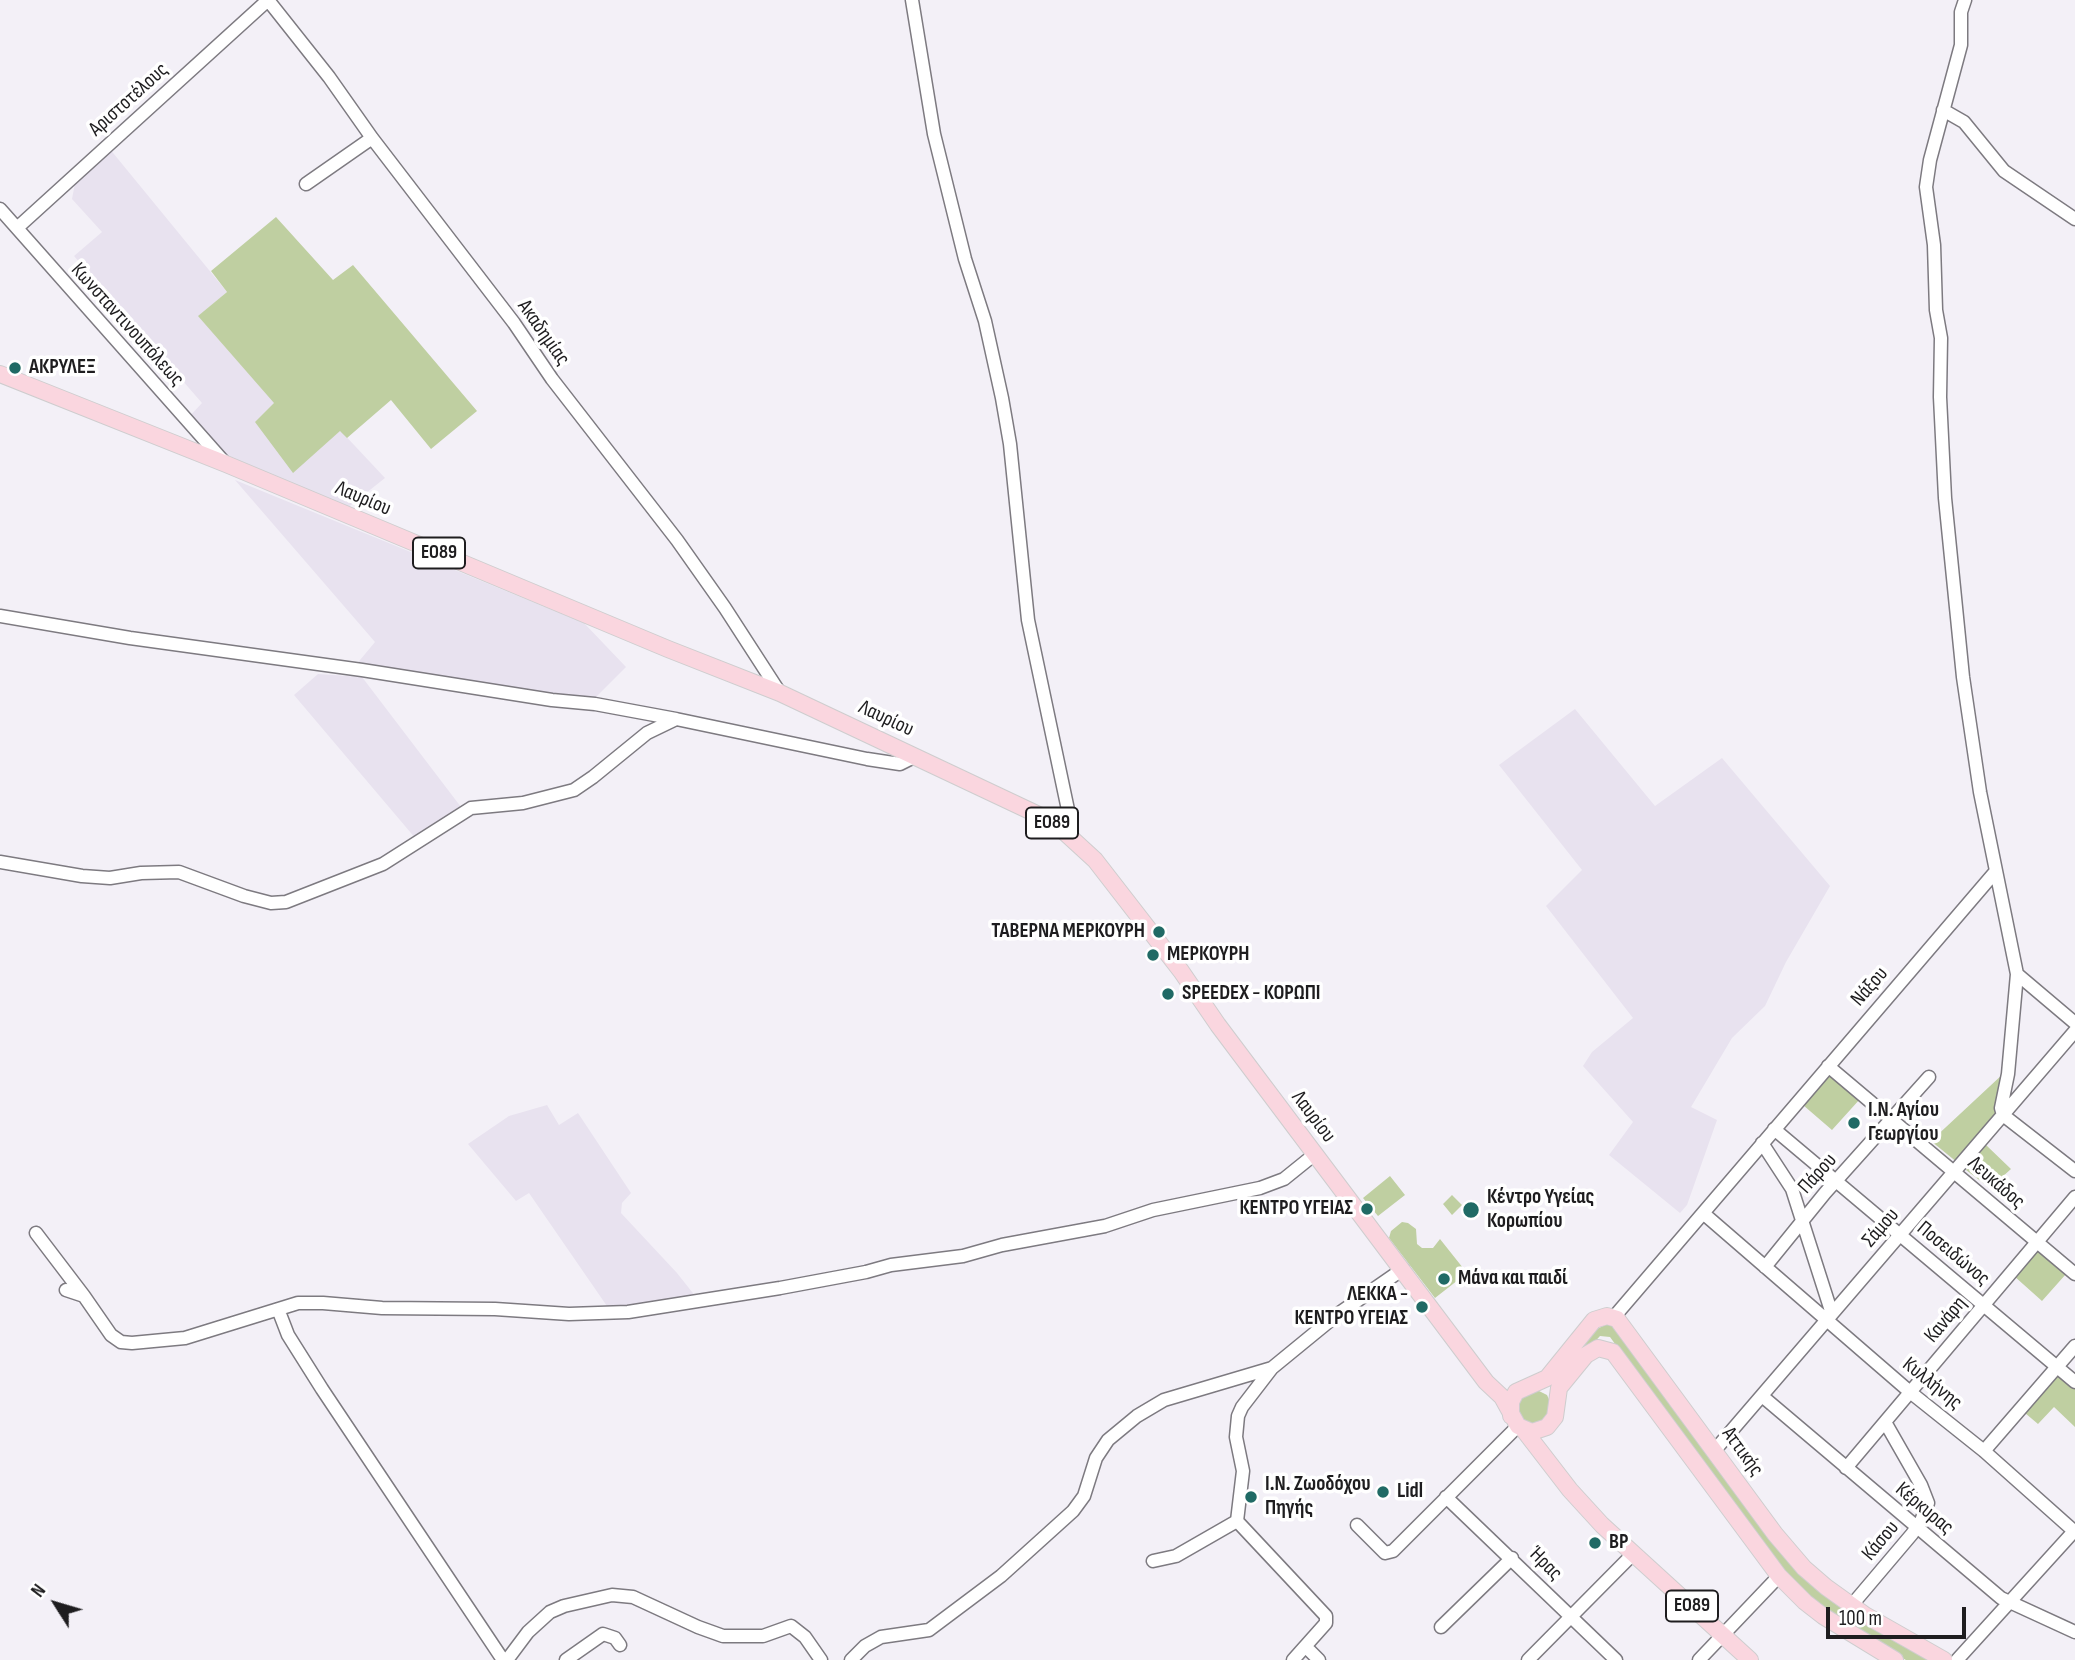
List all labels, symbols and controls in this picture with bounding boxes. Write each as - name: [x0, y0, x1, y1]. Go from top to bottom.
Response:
- street label: Αριστοτέλους: [84, 58, 174, 142]
- street label: Κωνσταντινουπόλεως: [65, 258, 189, 392]
- street label: Ακαδημίας: [511, 295, 575, 371]
- place label: ΑΚΡΥΛΕΞ: [29, 355, 96, 381]
- marker: ΑΚΡΥΛΕΞ: [7, 360, 23, 376]
- street label: Λαυρίου: [331, 476, 395, 522]
- road number: ΕΟ89: [413, 538, 465, 568]
- street label: Λαυρίου: [854, 695, 918, 743]
- road number: ΕΟ89: [1026, 808, 1078, 838]
- place label: ΤΑΒΕΡΝΑ ΜΕΡΚΟΥΡΗ: [991, 919, 1145, 945]
- marker: ΤΑΒΕΡΝΑ ΜΕΡΚΟΥΡΗ: [1151, 924, 1167, 940]
- place label: ΜΕΡΚΟΥΡΗ: [1167, 942, 1249, 968]
- marker: ΜΕΡΚΟΥΡΗ: [1145, 947, 1161, 963]
- street label: Νάξου: [1846, 962, 1894, 1012]
- place label: SPEEDEX - ΚΟΡΩΠΙ: [1182, 981, 1321, 1007]
- marker: SPEEDEX - ΚΟΡΩΠΙ: [1160, 986, 1176, 1002]
- street label: Λαυρίου: [1285, 1086, 1341, 1148]
- place label: Ι.Ν. Αγίου Γεωργίου: [1868, 1098, 1939, 1148]
- marker: Ι.Ν. Αγίου Γεωργίου: [1846, 1115, 1862, 1131]
- street label: Πάρου: [1793, 1149, 1843, 1199]
- street label: Λευκάδος: [1962, 1151, 2030, 1215]
- place label: Κέντρο Υγείας Κορωπίου: [1487, 1185, 1594, 1235]
- place label: ΚΕΝΤΡΟ ΥΓΕΙΑΣ: [1239, 1196, 1353, 1222]
- marker: Κέντρο Υγείας Κορωπίου: [1461, 1200, 1481, 1220]
- marker: ΚΕΝΤΡΟ ΥΓΕΙΑΣ: [1359, 1201, 1375, 1217]
- street label: Σάμου: [1857, 1203, 1905, 1253]
- street label: Ποσειδώνος: [1911, 1216, 1995, 1292]
- place label: Μάνα και παιδί: [1458, 1266, 1568, 1292]
- marker: Μάνα και παιδί: [1436, 1271, 1452, 1287]
- place label: ΛΕΚΚΑ - ΚΕΝΤΡΟ ΥΓΕΙΑΣ: [1294, 1282, 1408, 1332]
- street label: Κανάρη: [1919, 1292, 1973, 1348]
- marker: ΛΕΚΚΑ - ΚΕΝΤΡΟ ΥΓΕΙΑΣ: [1414, 1299, 1430, 1315]
- street label: Κυλλήνης: [1897, 1352, 1967, 1416]
- street label: Αττικής: [1716, 1422, 1768, 1482]
- place label: Ι.Ν. Ζωοδόχου Πηγής: [1265, 1472, 1371, 1522]
- street label: Κέρκυρας: [1890, 1477, 1958, 1541]
- place label: Lidl: [1397, 1479, 1423, 1505]
- marker: Lidl: [1375, 1484, 1391, 1500]
- marker: Ι.Ν. Ζωοδόχου Πηγής: [1243, 1489, 1259, 1505]
- street label: Κάσου: [1857, 1516, 1905, 1566]
- place label: BP: [1609, 1530, 1628, 1556]
- marker: BP: [1587, 1535, 1603, 1551]
- street label: Ήρας: [1523, 1542, 1567, 1586]
- north arrow: [21, 1569, 91, 1639]
- text: N: [27, 1580, 51, 1602]
- road number: ΕΟ89: [1666, 1590, 1718, 1622]
- scale bar: [1830, 1594, 1970, 1638]
- text: 100 m: [1839, 1606, 1882, 1631]

